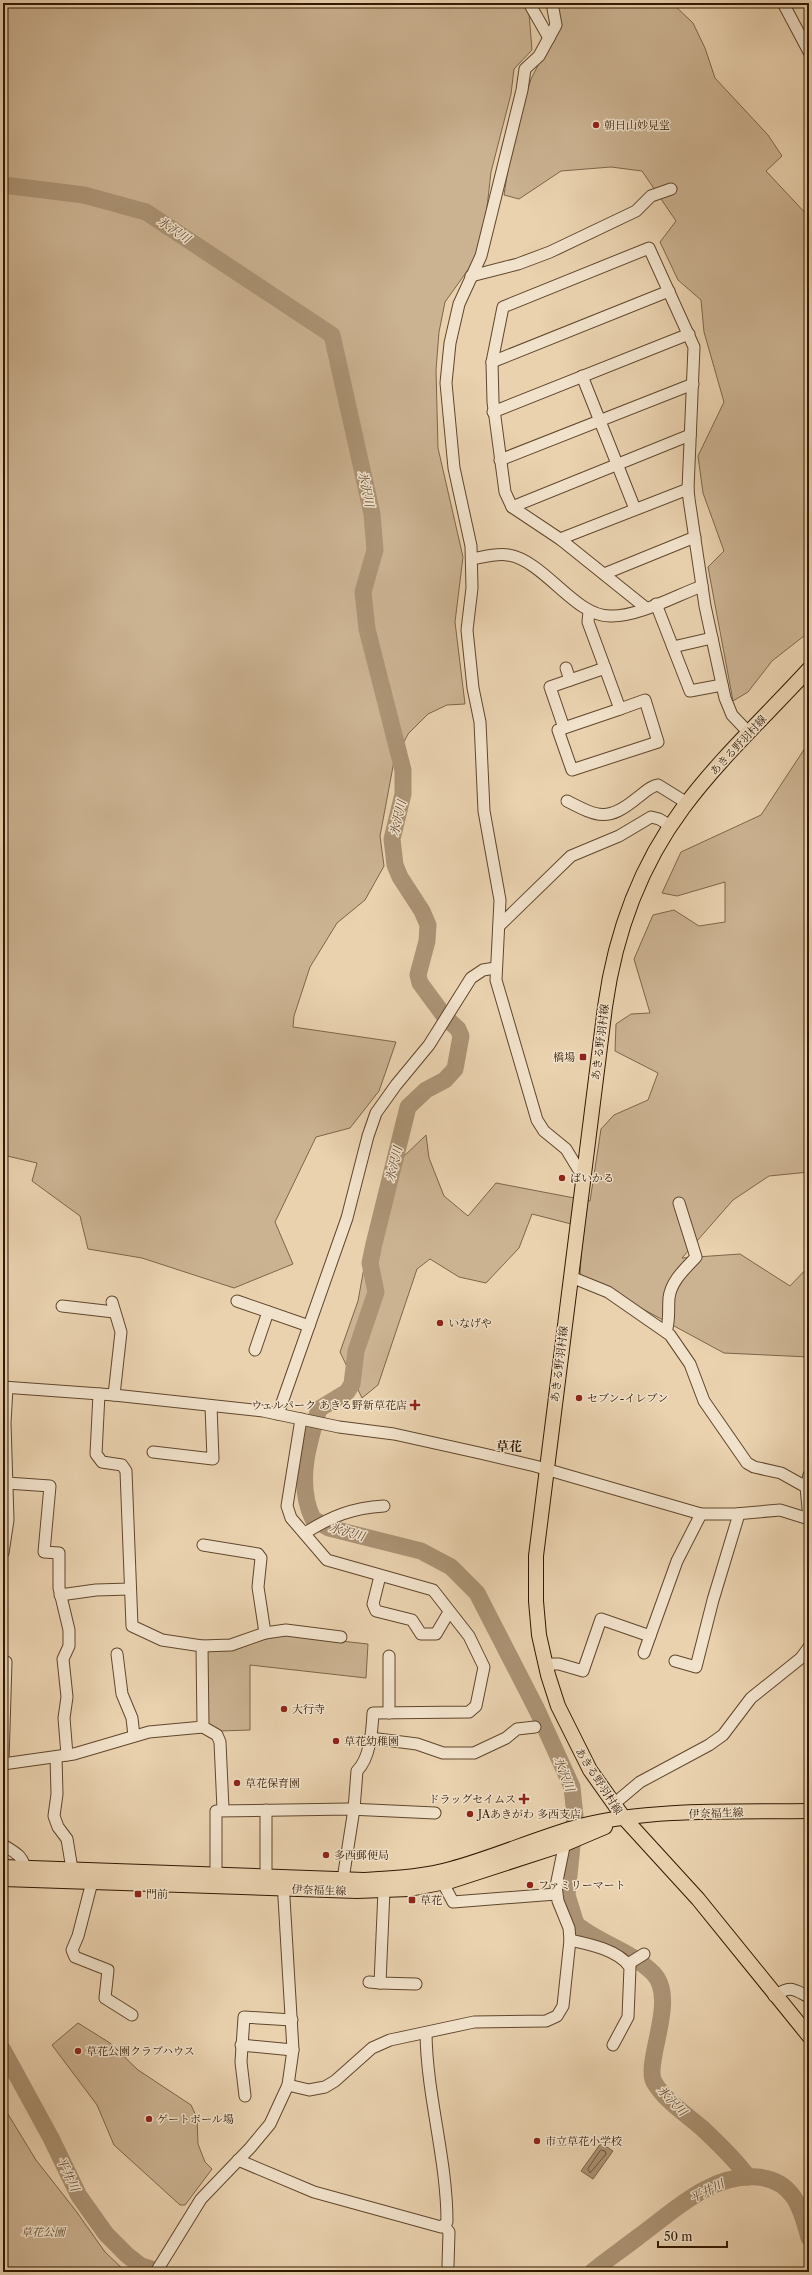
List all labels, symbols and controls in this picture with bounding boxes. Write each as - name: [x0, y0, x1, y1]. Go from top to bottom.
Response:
- place label: 朝日山妙見堂: [604, 118, 670, 132]
- marker: 朝日山妙見堂: [591, 120, 601, 130]
- water label: 氷沢川: [155, 213, 195, 247]
- water label: 氷沢川: [355, 470, 378, 510]
- street label: あきる野羽村線: [707, 712, 769, 778]
- water label: 氷沢川: [386, 797, 409, 837]
- street label: あきる野羽村線: [588, 1003, 612, 1081]
- place label: 橋場: [553, 1050, 575, 1064]
- marker: 橋場: [578, 1052, 588, 1062]
- water label: 氷沢川: [382, 1143, 406, 1183]
- place label: ばいかる: [570, 1171, 614, 1185]
- marker: ばいかる: [557, 1173, 567, 1183]
- place label: いなげや: [448, 1316, 492, 1330]
- marker: いなげや: [435, 1318, 445, 1328]
- street label: あきる野羽村線: [547, 1325, 571, 1403]
- place label: セブン-イレブン: [587, 1391, 668, 1405]
- marker: セブン-イレブン: [574, 1393, 584, 1403]
- place label: ウェルパーク あきる野新草花店: [251, 1398, 407, 1412]
- marker: ウェルパーク あきる野新草花店: [410, 1400, 420, 1410]
- district label: 草花: [496, 1438, 522, 1454]
- water label: 氷沢川: [328, 1519, 368, 1544]
- place label: 大行寺: [292, 1702, 325, 1716]
- marker: 大行寺: [279, 1704, 289, 1714]
- place label: 草花幼稚園: [344, 1734, 399, 1748]
- marker: 草花幼稚園: [331, 1736, 341, 1746]
- street label: あきる野羽村線: [572, 1745, 626, 1817]
- water label: 氷沢川: [551, 1754, 579, 1795]
- place label: 草花保育園: [245, 1776, 300, 1790]
- marker: 草花保育園: [232, 1778, 242, 1788]
- place label: ドラッグセイムス: [429, 1792, 516, 1806]
- marker: ドラッグセイムス: [519, 1794, 529, 1804]
- street label: 伊奈福生線: [688, 1805, 744, 1821]
- place label: JAあきがわ 多西支店: [476, 1807, 581, 1821]
- marker: JAあきがわ 多西支店: [465, 1809, 475, 1819]
- place label: 多西郵便局: [334, 1848, 389, 1862]
- marker: 多西郵便局: [321, 1850, 331, 1860]
- place label: ファミリーマート: [538, 1878, 626, 1892]
- marker: ファミリーマート: [525, 1880, 535, 1890]
- street label: 伊奈福生線: [291, 1882, 347, 1898]
- place label: 門前: [146, 1887, 168, 1901]
- marker: 門前: [133, 1889, 143, 1899]
- place label: 草花: [420, 1893, 442, 1907]
- marker: 草花: [407, 1895, 417, 1905]
- place label: 草花公園クラブハウス: [86, 2044, 195, 2058]
- marker: 草花公園クラブハウス: [73, 2046, 83, 2056]
- water label: 氷沢川: [654, 2082, 692, 2120]
- place label: ゲートボール場: [157, 2112, 234, 2126]
- marker: ゲートボール場: [144, 2114, 154, 2124]
- place label: 市立草花小学校: [545, 2134, 622, 2148]
- marker: 市立草花小学校: [532, 2136, 542, 2146]
- water label: 平井川: [54, 2154, 84, 2195]
- water label: 平井川: [687, 2175, 728, 2205]
- scale bar: [658, 2223, 727, 2249]
- park label: 草花公園: [21, 2225, 67, 2239]
- text: 50 m: [664, 2229, 693, 2244]

